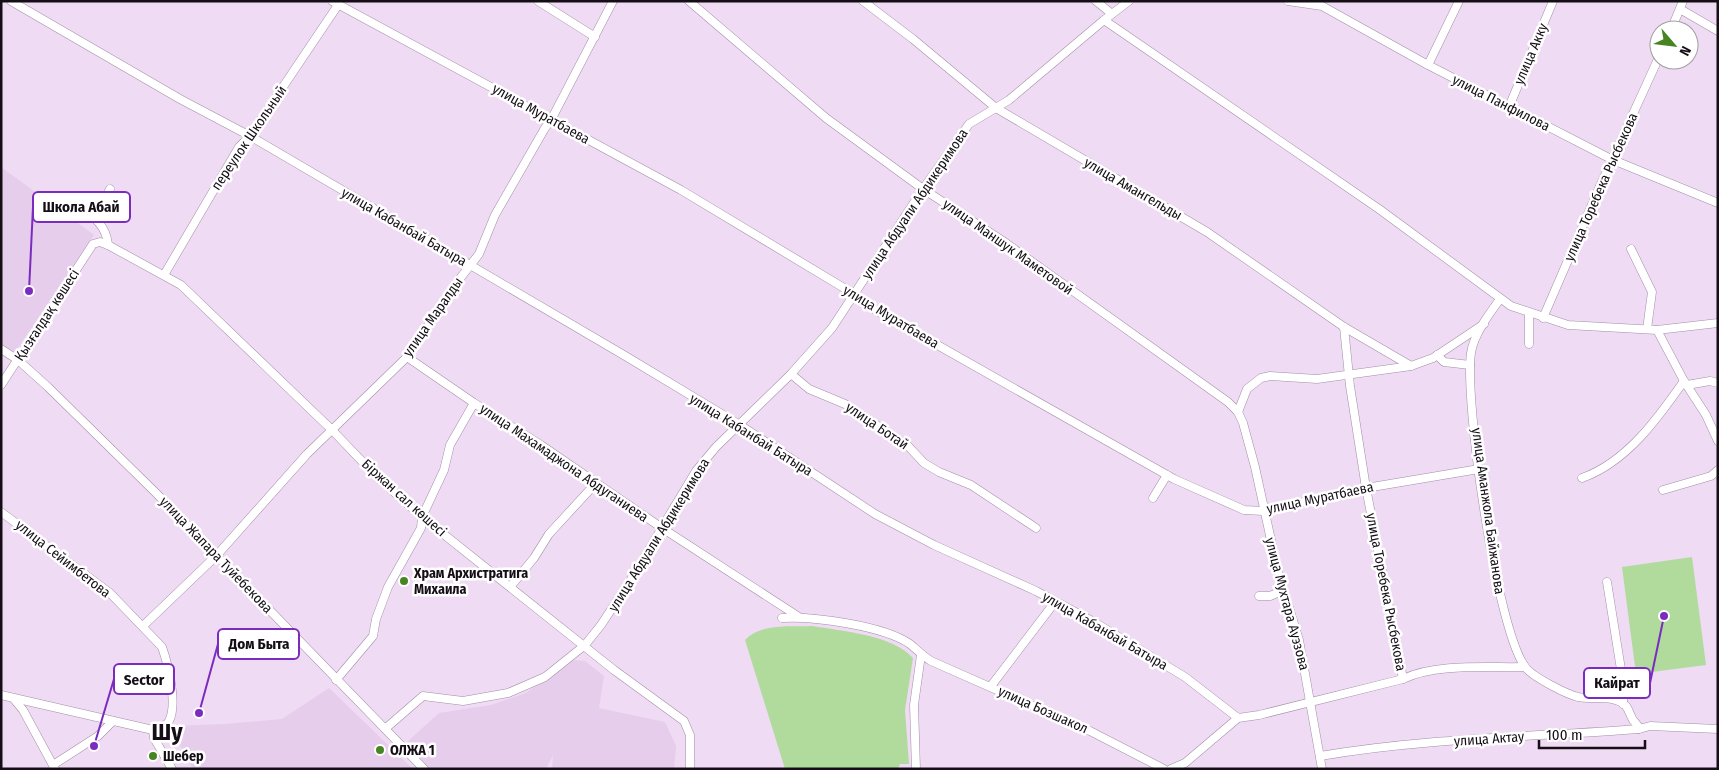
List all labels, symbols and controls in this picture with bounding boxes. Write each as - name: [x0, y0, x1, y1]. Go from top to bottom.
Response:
- street label: улица Акку: [1510, 20, 1552, 87]
- north arrow: [1649, 20, 1699, 70]
- text: N: [1676, 43, 1695, 59]
- street label: улица Панфилова: [1449, 71, 1553, 135]
- street label: улица Муратбаева: [489, 80, 593, 148]
- street label: переулок Школьный: [208, 83, 290, 193]
- street label: улица Торебека Рысбекова: [1561, 110, 1641, 264]
- street label: улица Абдуали Абдикеримова: [858, 125, 972, 282]
- street label: улица Амангельды: [1081, 154, 1185, 224]
- street label: улица Кабанбай Батыра: [338, 184, 470, 270]
- callout: Школа Абай: [33, 192, 130, 222]
- street label: улица Маншук Маметовой: [940, 196, 1076, 298]
- text: Школа Абай: [42, 198, 120, 216]
- street label: Қызғалдақ көшесі: [11, 266, 83, 364]
- street label: улица Маралды: [399, 274, 467, 360]
- street label: улица Муратбаева: [840, 282, 942, 352]
- street label: улица Кабанбай Батыра: [686, 390, 816, 480]
- street label: улица Ботай: [842, 399, 912, 453]
- street label: улица Махамаджона Абдуганиева: [477, 400, 652, 526]
- street label: улица Аманжола Байжанова: [1468, 427, 1508, 595]
- street label: улица Абдуали Абдикеримова: [605, 455, 713, 615]
- street label: Біржан сал көшесі: [358, 456, 450, 540]
- street label: улица Муратбаева: [1265, 478, 1375, 518]
- street label: улица Жапара Туйебекова: [156, 493, 276, 617]
- street label: улица Торебека Рысбекова: [1362, 512, 1410, 673]
- street label: улица Сейимбетова: [12, 517, 114, 601]
- street label: улица Мухтара Ауэзова: [1261, 536, 1313, 672]
- place label: Храм Архистратига Михаила: [413, 565, 528, 598]
- marker: Храм Архистратига Михаила: [398, 575, 410, 587]
- street label: улица Кабанбай Батыра: [1039, 588, 1171, 674]
- callout: Дом Быта: [218, 629, 299, 659]
- text: Дом Быта: [227, 635, 290, 653]
- callout: Sector: [114, 664, 174, 694]
- callout: Кайрат: [1584, 668, 1650, 698]
- text: Sector: [124, 671, 165, 689]
- text: Кайрат: [1594, 674, 1640, 692]
- street label: улица Бозшакол: [995, 683, 1091, 737]
- district label: Шу: [151, 718, 183, 746]
- scale bar: [1539, 718, 1645, 750]
- text: 100 m: [1546, 726, 1583, 744]
- street label: улица Актау: [1453, 728, 1525, 750]
- place label: ОЛЖА 1: [390, 742, 435, 759]
- marker: ОЛЖА 1: [374, 744, 386, 756]
- place label: Шебер: [163, 748, 204, 765]
- marker: Шебер: [147, 750, 159, 762]

